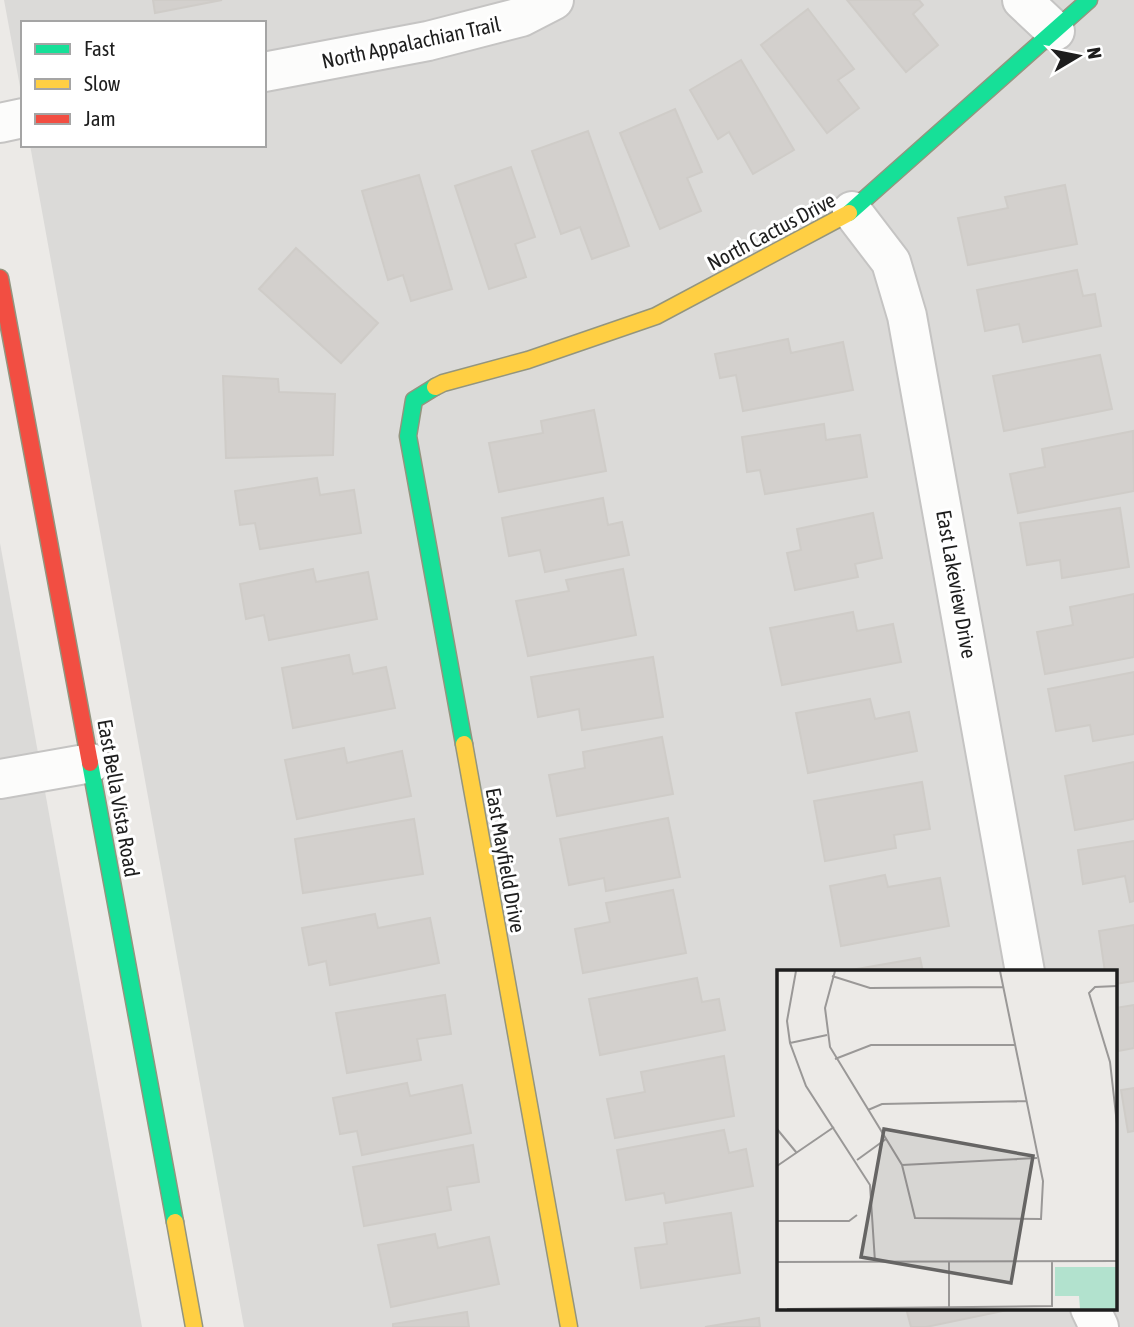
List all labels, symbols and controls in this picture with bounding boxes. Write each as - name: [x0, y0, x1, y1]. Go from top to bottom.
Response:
- street label: North Appalachian Trail: [319, 11, 503, 73]
- legend: [21, 21, 266, 147]
- north arrow: [1043, 21, 1113, 91]
- text: Fast: [84, 36, 115, 60]
- text: N: [1083, 46, 1107, 60]
- text: Slow: [84, 71, 121, 95]
- text: Jam: [84, 106, 116, 130]
- street label: North Cactus Drive: [703, 187, 839, 275]
- street label: East Lakeview Drive: [932, 508, 982, 660]
- street label: East Bella Vista Road: [93, 717, 145, 879]
- street label: East Mayfield Drive: [481, 786, 531, 934]
- inset map: [777, 970, 1116, 1310]

